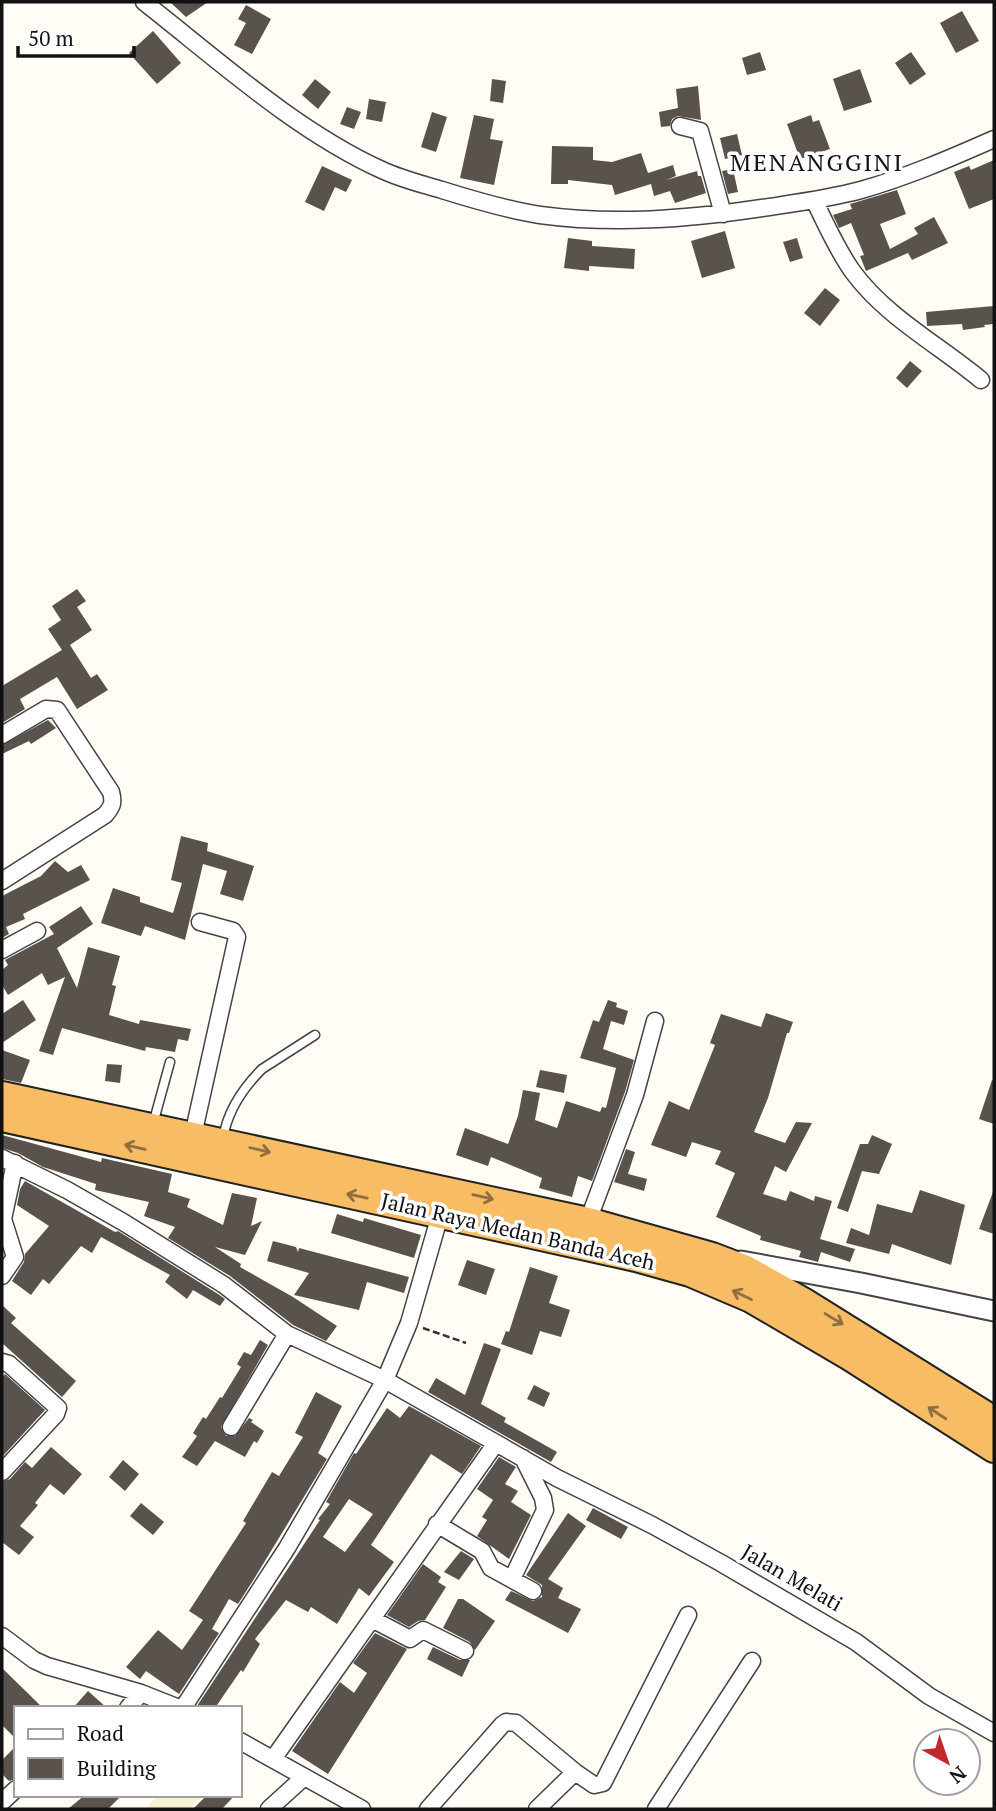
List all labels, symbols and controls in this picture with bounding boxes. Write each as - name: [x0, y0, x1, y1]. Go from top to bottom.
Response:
- scale bar: [18, 14, 133, 58]
- text: 50 m: [28, 24, 74, 52]
- district label: MENANGGINI: [730, 146, 904, 178]
- one-way arrow: [124, 1139, 146, 1152]
- one-way arrow: [248, 1144, 271, 1158]
- street label: Jalan Raya Medan Banda Aceh: [379, 1186, 658, 1276]
- one-way arrow: [346, 1189, 368, 1202]
- one-way arrow: [471, 1191, 494, 1205]
- one-way arrow: [732, 1288, 753, 1301]
- one-way arrow: [823, 1312, 843, 1326]
- one-way arrow: [927, 1405, 947, 1419]
- street label: Jalan Melati: [737, 1537, 848, 1617]
- legend: [14, 1706, 242, 1797]
- text: Road: [77, 1719, 124, 1747]
- north arrow: [912, 1727, 982, 1797]
- text: Building: [77, 1754, 157, 1782]
- text: N: [944, 1761, 972, 1790]

